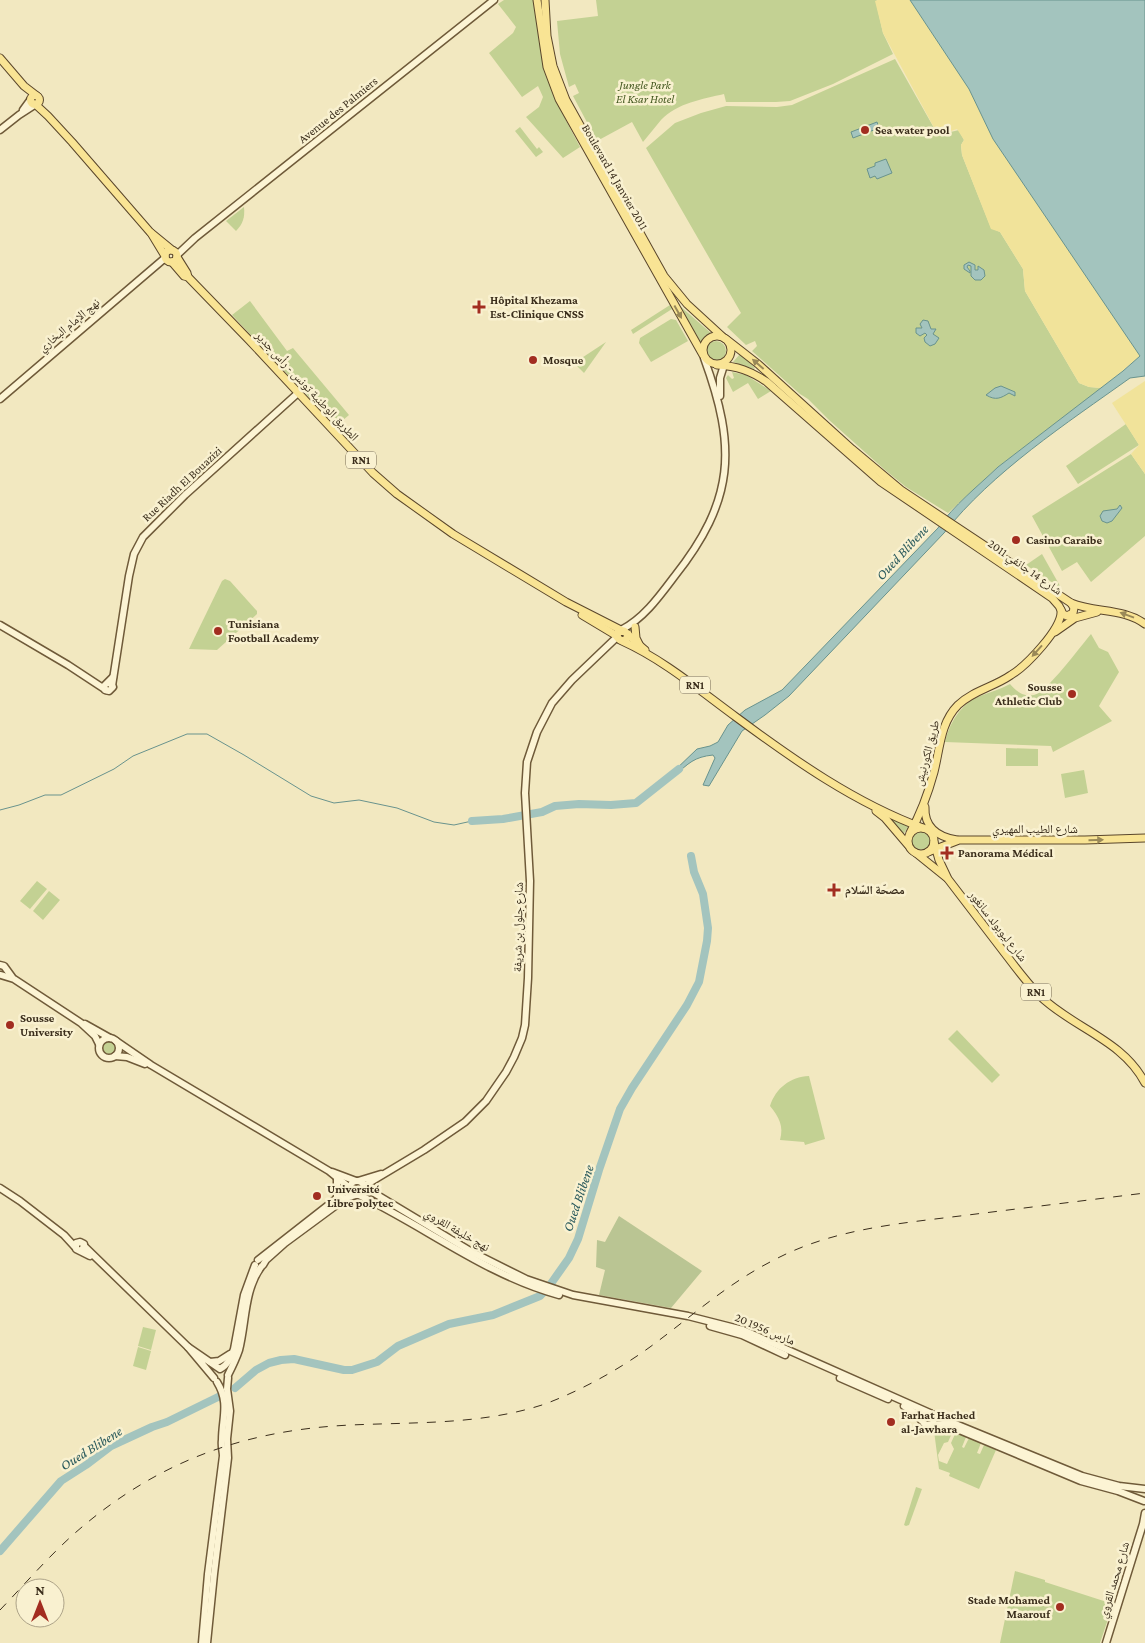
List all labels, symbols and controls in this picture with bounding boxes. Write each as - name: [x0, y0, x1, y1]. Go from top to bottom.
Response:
- street label: Avenue des Palmiers: [296, 74, 381, 146]
- park label: Jungle Park El Ksar Hotel: [616, 78, 675, 106]
- street label: Boulevard 14 Janvier 2011: [579, 122, 651, 232]
- place label: Sea water pool: [875, 123, 950, 137]
- marker: Sea water pool: [859, 124, 871, 136]
- place label: Hôpital Khezama Est-Clinique CNSS: [490, 293, 584, 321]
- street label: نهج الإمام البخاري: [35, 295, 104, 357]
- marker: Hôpital Khezama Est-Clinique CNSS: [472, 300, 486, 314]
- one-way arrow: [674, 305, 682, 319]
- street label: الطريق الوطنية تونس - رأس جدير: [252, 328, 362, 444]
- place label: Mosque: [543, 353, 584, 367]
- marker: Mosque: [527, 354, 539, 366]
- one-way arrow: [752, 358, 764, 370]
- street label: Rue Riadh El Bouazizi: [139, 444, 225, 524]
- road number: RN1: [346, 452, 376, 468]
- water label: Oued Blibene: [872, 521, 932, 583]
- place label: Casino Caraibe: [1026, 533, 1102, 547]
- marker: Casino Caraibe: [1010, 534, 1022, 546]
- street label: شارع 14 جانفي 2011: [984, 536, 1065, 600]
- one-way arrow: [1119, 611, 1134, 619]
- place label: Tunisiana Football Academy: [228, 617, 319, 645]
- marker: Tunisiana Football Academy: [212, 625, 224, 637]
- one-way arrow: [1031, 644, 1043, 656]
- road number: RN1: [680, 676, 710, 694]
- place label: Sousse Athletic Club: [994, 680, 1062, 708]
- marker: Sousse Athletic Club: [1066, 688, 1078, 700]
- street label: طريق الكورنيش: [911, 718, 943, 788]
- street label: شارع الطيب المهيري: [992, 822, 1078, 839]
- one-way arrow: [1088, 836, 1104, 844]
- marker: Panorama Médical: [940, 846, 954, 860]
- place label: Panorama Médical: [958, 846, 1053, 860]
- street label: شارع جلول بن شريفة: [510, 882, 527, 972]
- marker: مصحّة السّلام: [827, 883, 841, 897]
- place label: مصحّة السّلام: [845, 883, 905, 898]
- street label: شارع ليوبولد سانغور: [964, 887, 1030, 965]
- road number: RN1: [1021, 984, 1051, 1000]
- place label: Sousse University: [20, 1011, 73, 1039]
- marker: Sousse University: [4, 1019, 16, 1031]
- water label: Oued Blibene: [559, 1162, 597, 1234]
- place label: Université Libre polytec: [327, 1182, 394, 1210]
- marker: Université Libre polytec: [311, 1190, 323, 1202]
- street label: نهج خليفة القروي: [420, 1206, 492, 1257]
- street label: 20 مارس 1956: [733, 1310, 797, 1348]
- place label: Farhat Hached al-Jawhara: [901, 1408, 976, 1436]
- marker: Farhat Hached al-Jawhara: [885, 1416, 897, 1428]
- water label: Oued Blibene: [57, 1422, 125, 1473]
- street label: شارع محمد القروي: [1096, 1540, 1135, 1621]
- north arrow: [15, 1578, 65, 1628]
- text: N: [35, 1582, 45, 1598]
- place label: Stade Mohamed Maarouf: [968, 1593, 1051, 1621]
- marker: Stade Mohamed Maarouf: [1054, 1601, 1066, 1613]

